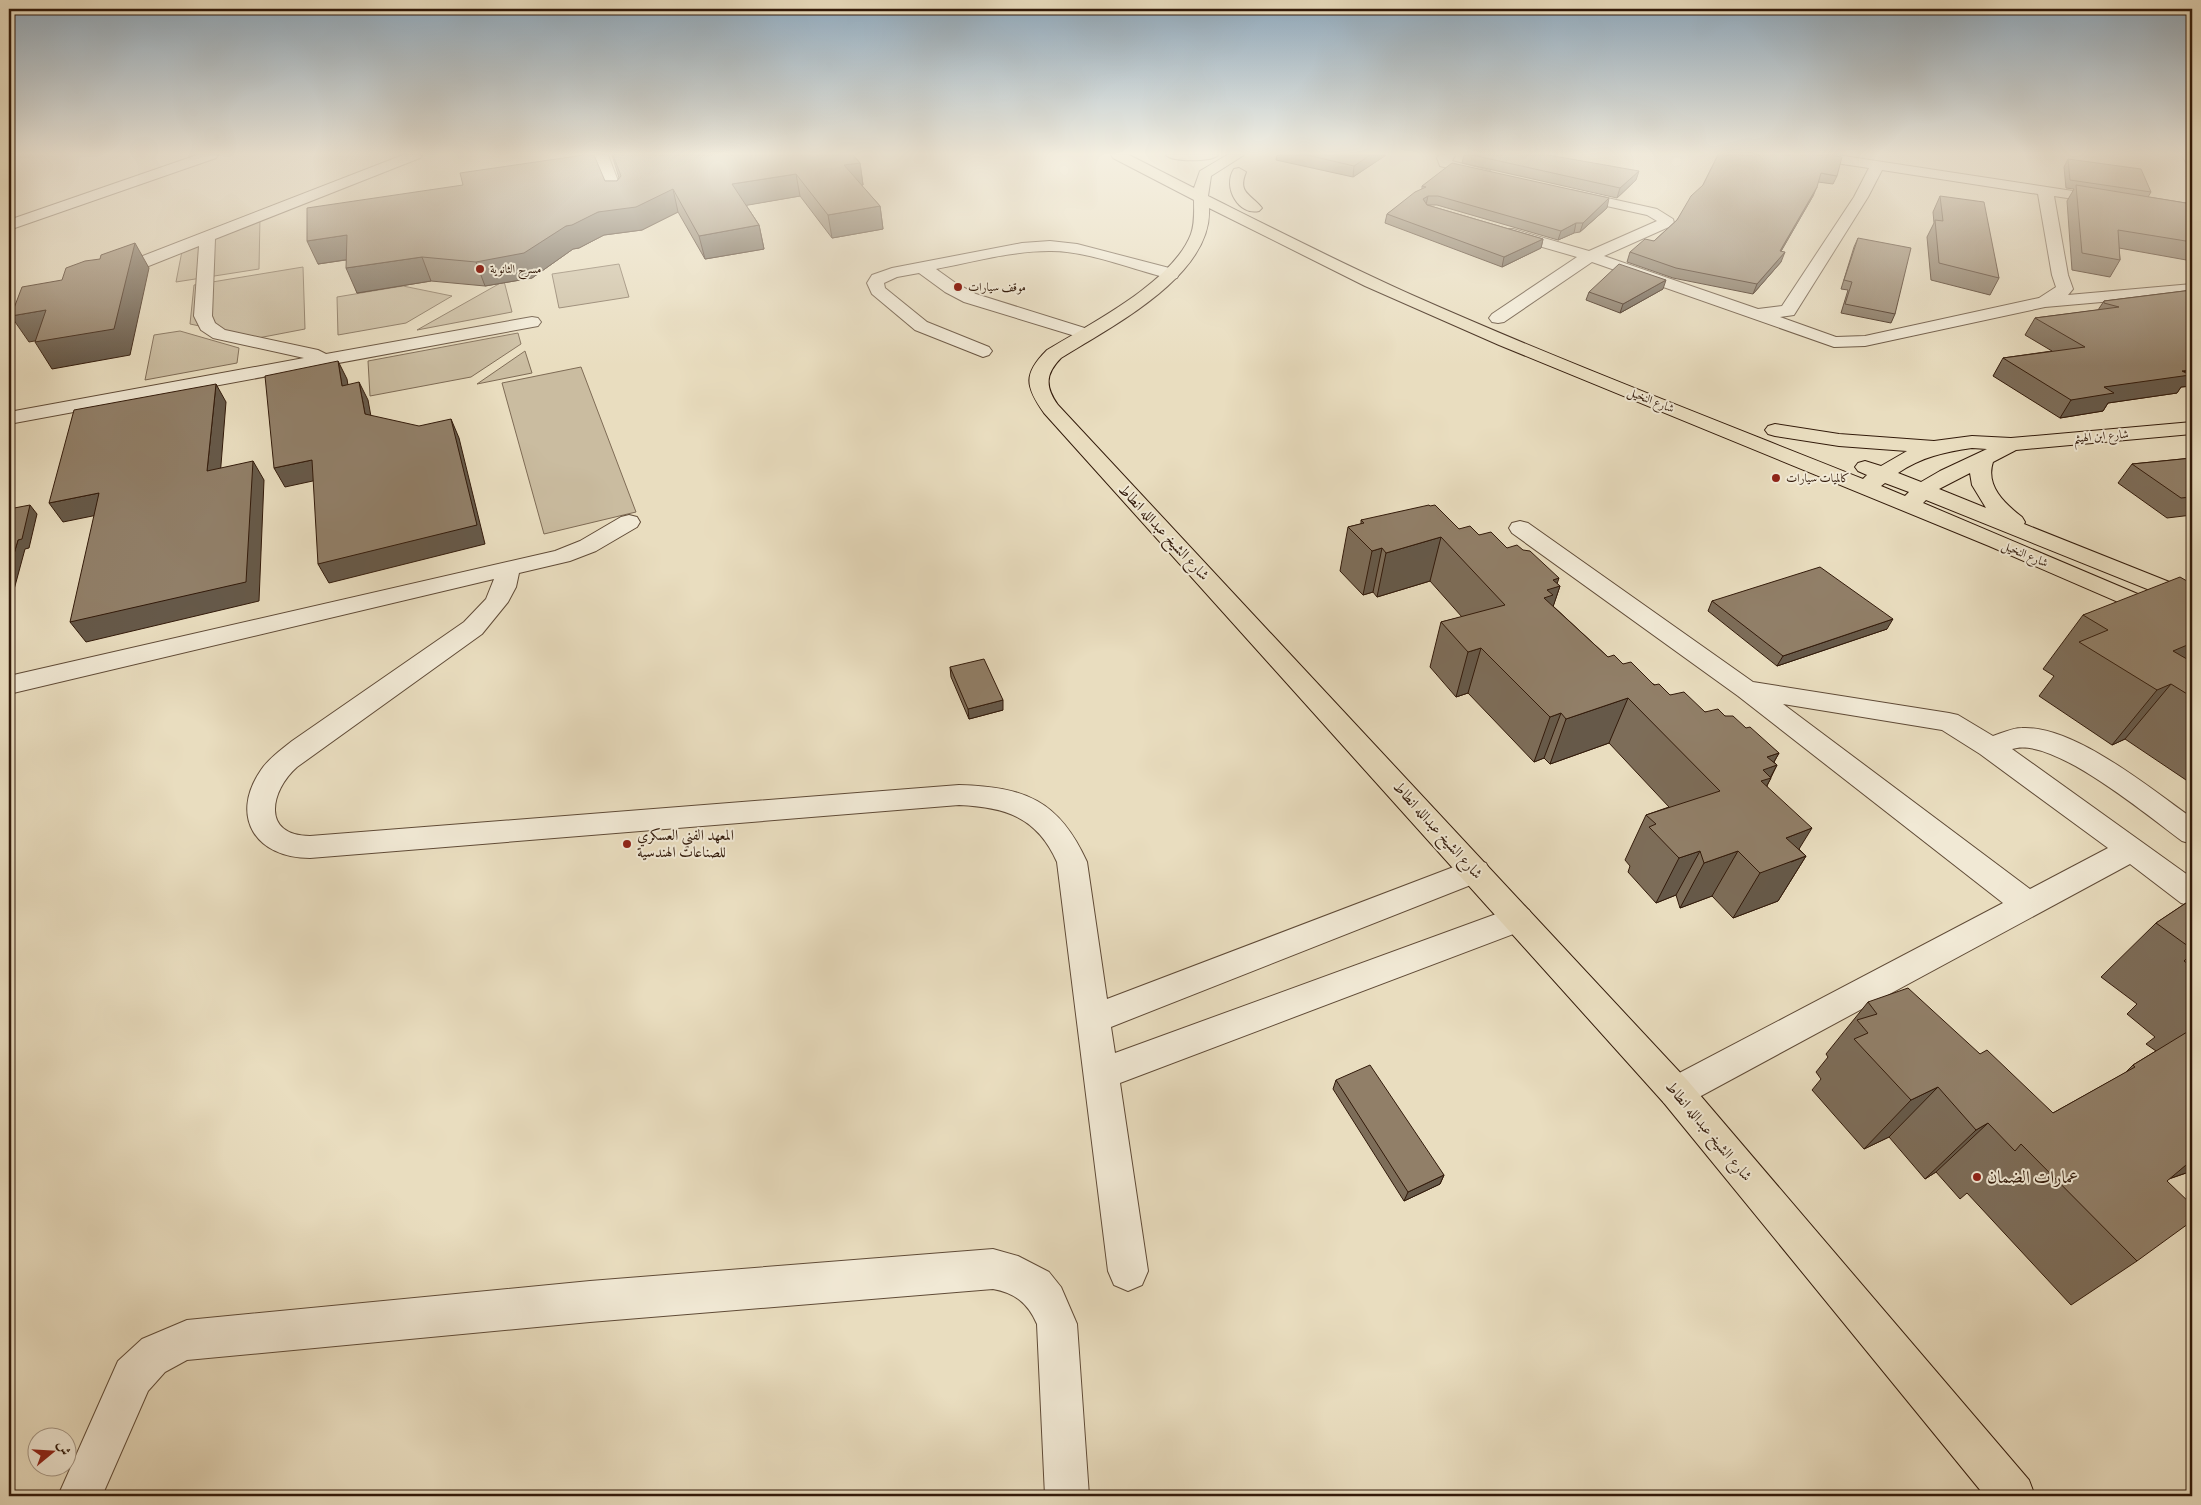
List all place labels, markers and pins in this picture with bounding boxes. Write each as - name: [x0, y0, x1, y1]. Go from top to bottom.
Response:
- place label: مسرح الثانوية: [490, 261, 541, 280]
- marker: مسرح الثانوية: [474, 263, 486, 275]
- place label: موقف سيارات: [968, 279, 1026, 297]
- marker: موقف سيارات: [952, 281, 964, 293]
- place label: كالميات سيارات: [1786, 470, 1850, 488]
- marker: كالميات سيارات: [1770, 472, 1782, 484]
- place label: المعهد الفني العسكري للصناعات الهندسية: [637, 826, 734, 864]
- marker: المعهد الفني العسكري للصناعات الهندسية: [621, 838, 633, 850]
- place label: عمارات الضمان: [1987, 1166, 2078, 1192]
- marker: عمارات الضمان: [1971, 1171, 1983, 1183]

